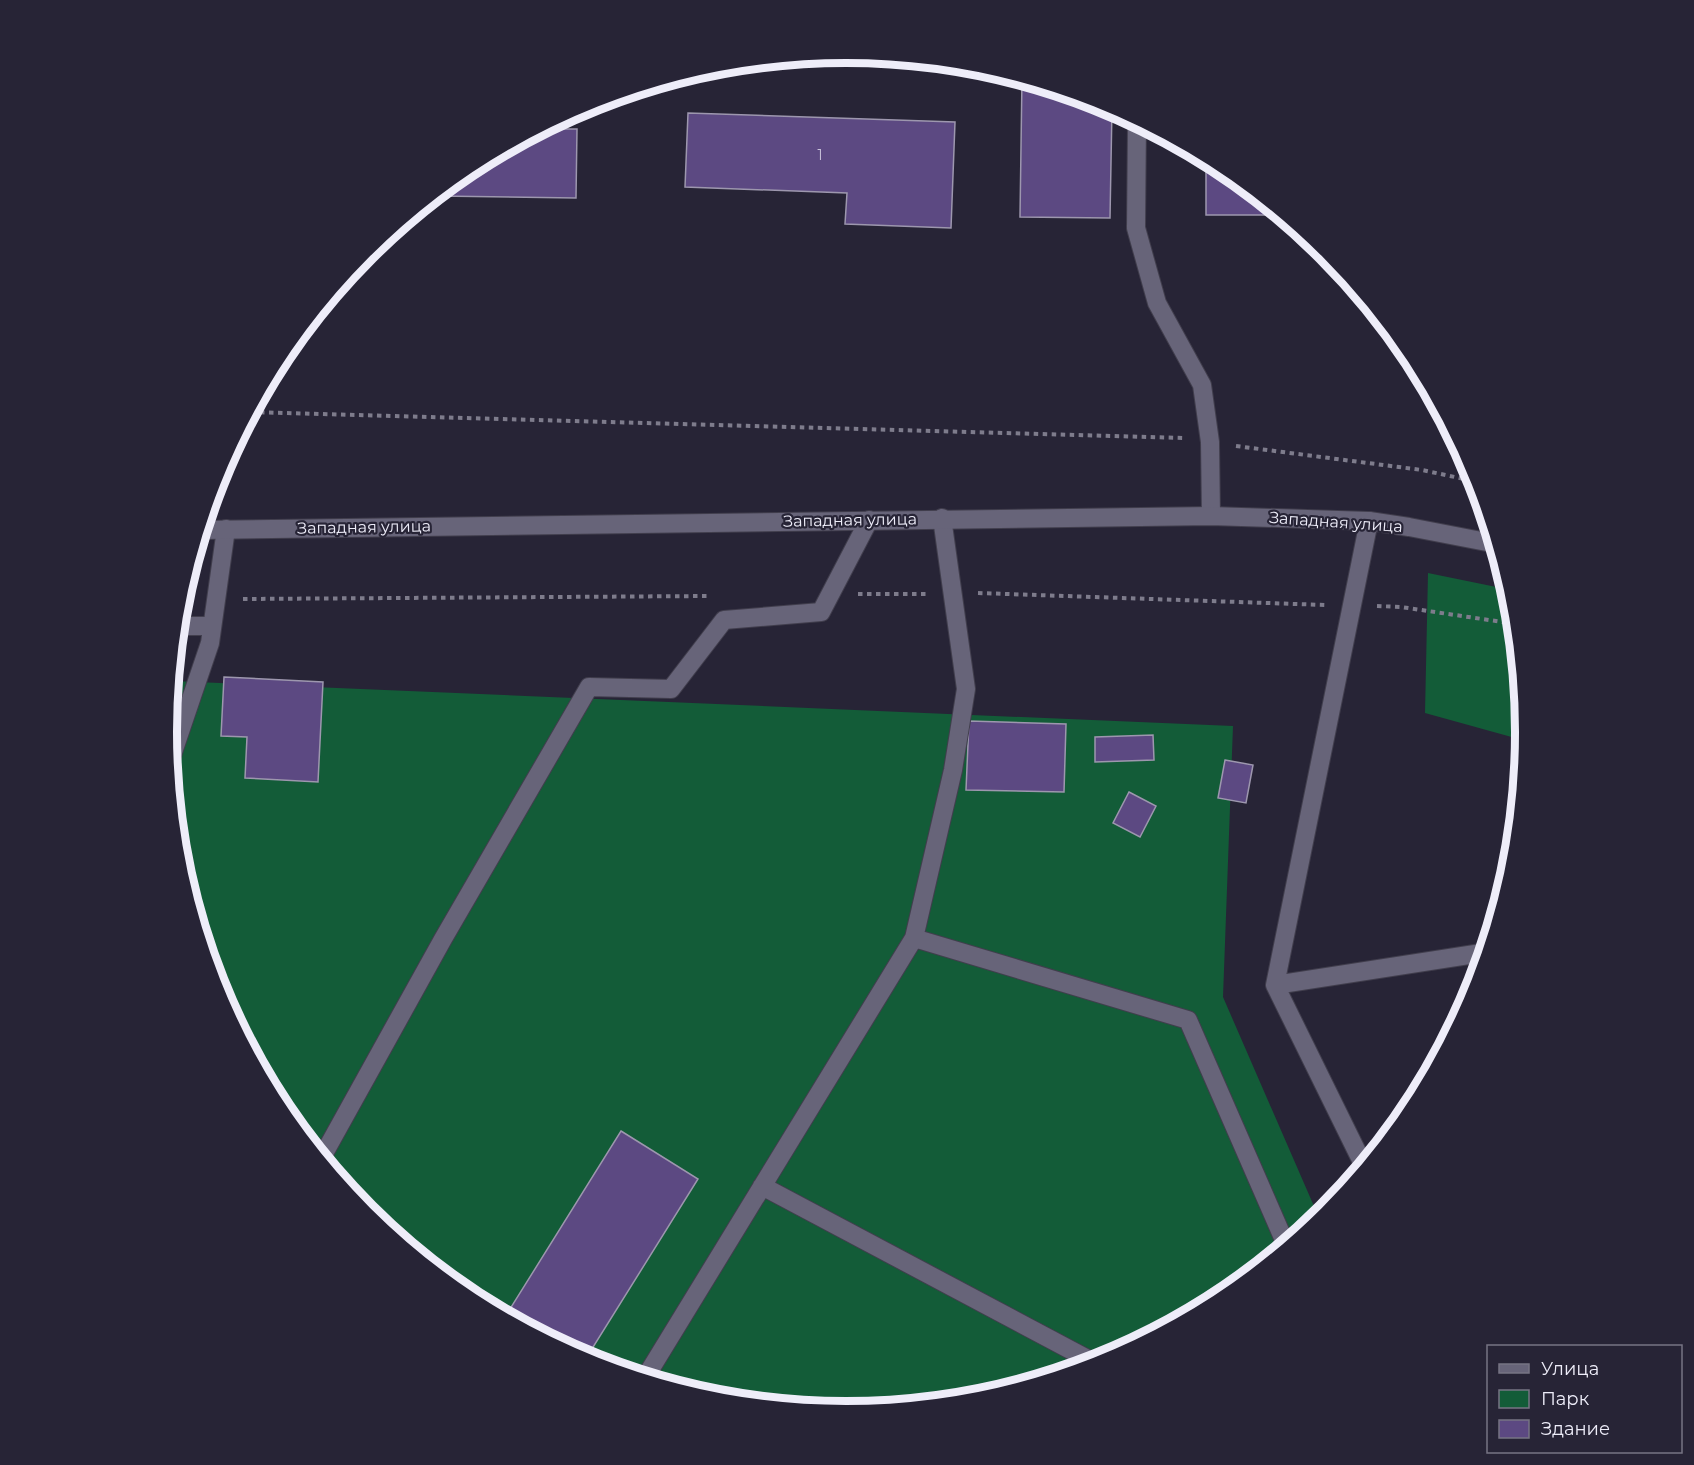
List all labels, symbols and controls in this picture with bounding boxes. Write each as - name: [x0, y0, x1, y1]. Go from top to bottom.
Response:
- house number: 1: [817, 146, 823, 164]
- street label: Западная улица: [1269, 508, 1403, 536]
- street label: Западная улица: [783, 509, 917, 531]
- street label: Западная улица: [297, 516, 431, 538]
- legend: [1487, 1345, 1682, 1453]
- text: Улица: [1541, 1358, 1599, 1380]
- text: Парк: [1541, 1388, 1590, 1410]
- text: Здание: [1541, 1418, 1610, 1440]

